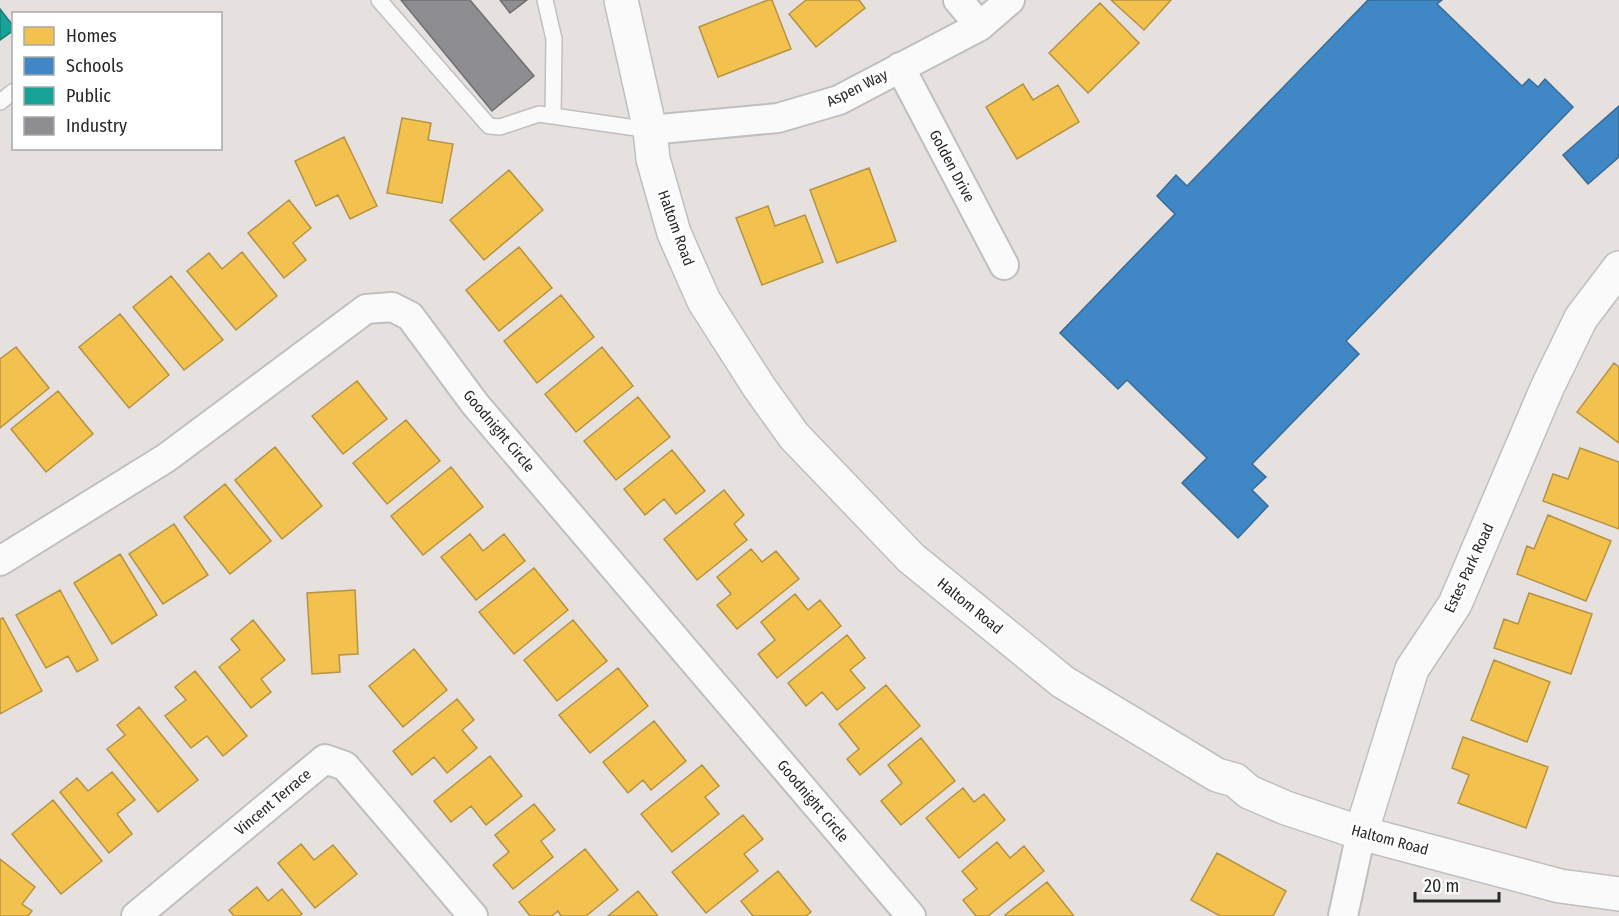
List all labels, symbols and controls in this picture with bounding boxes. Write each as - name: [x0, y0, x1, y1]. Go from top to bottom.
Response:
- legend: [12, 12, 222, 150]
- text: Homes: [66, 25, 117, 47]
- text: Schools: [66, 55, 124, 77]
- street label: Aspen Way: [824, 65, 891, 110]
- text: Public: [66, 85, 111, 107]
- text: Industry: [66, 115, 127, 137]
- street label: Golden Drive: [926, 127, 978, 205]
- street label: Haltom Road: [654, 188, 698, 268]
- street label: Goodnight Circle: [460, 386, 538, 476]
- street label: Estes Park Road: [1440, 520, 1498, 616]
- street label: Haltom Road: [934, 574, 1006, 638]
- street label: Goodnight Circle: [774, 756, 852, 846]
- street label: Vincent Terrace: [231, 765, 315, 839]
- street label: Haltom Road: [1350, 821, 1430, 859]
- scale bar: [1415, 865, 1499, 903]
- text: 20 m: [1424, 875, 1459, 897]

